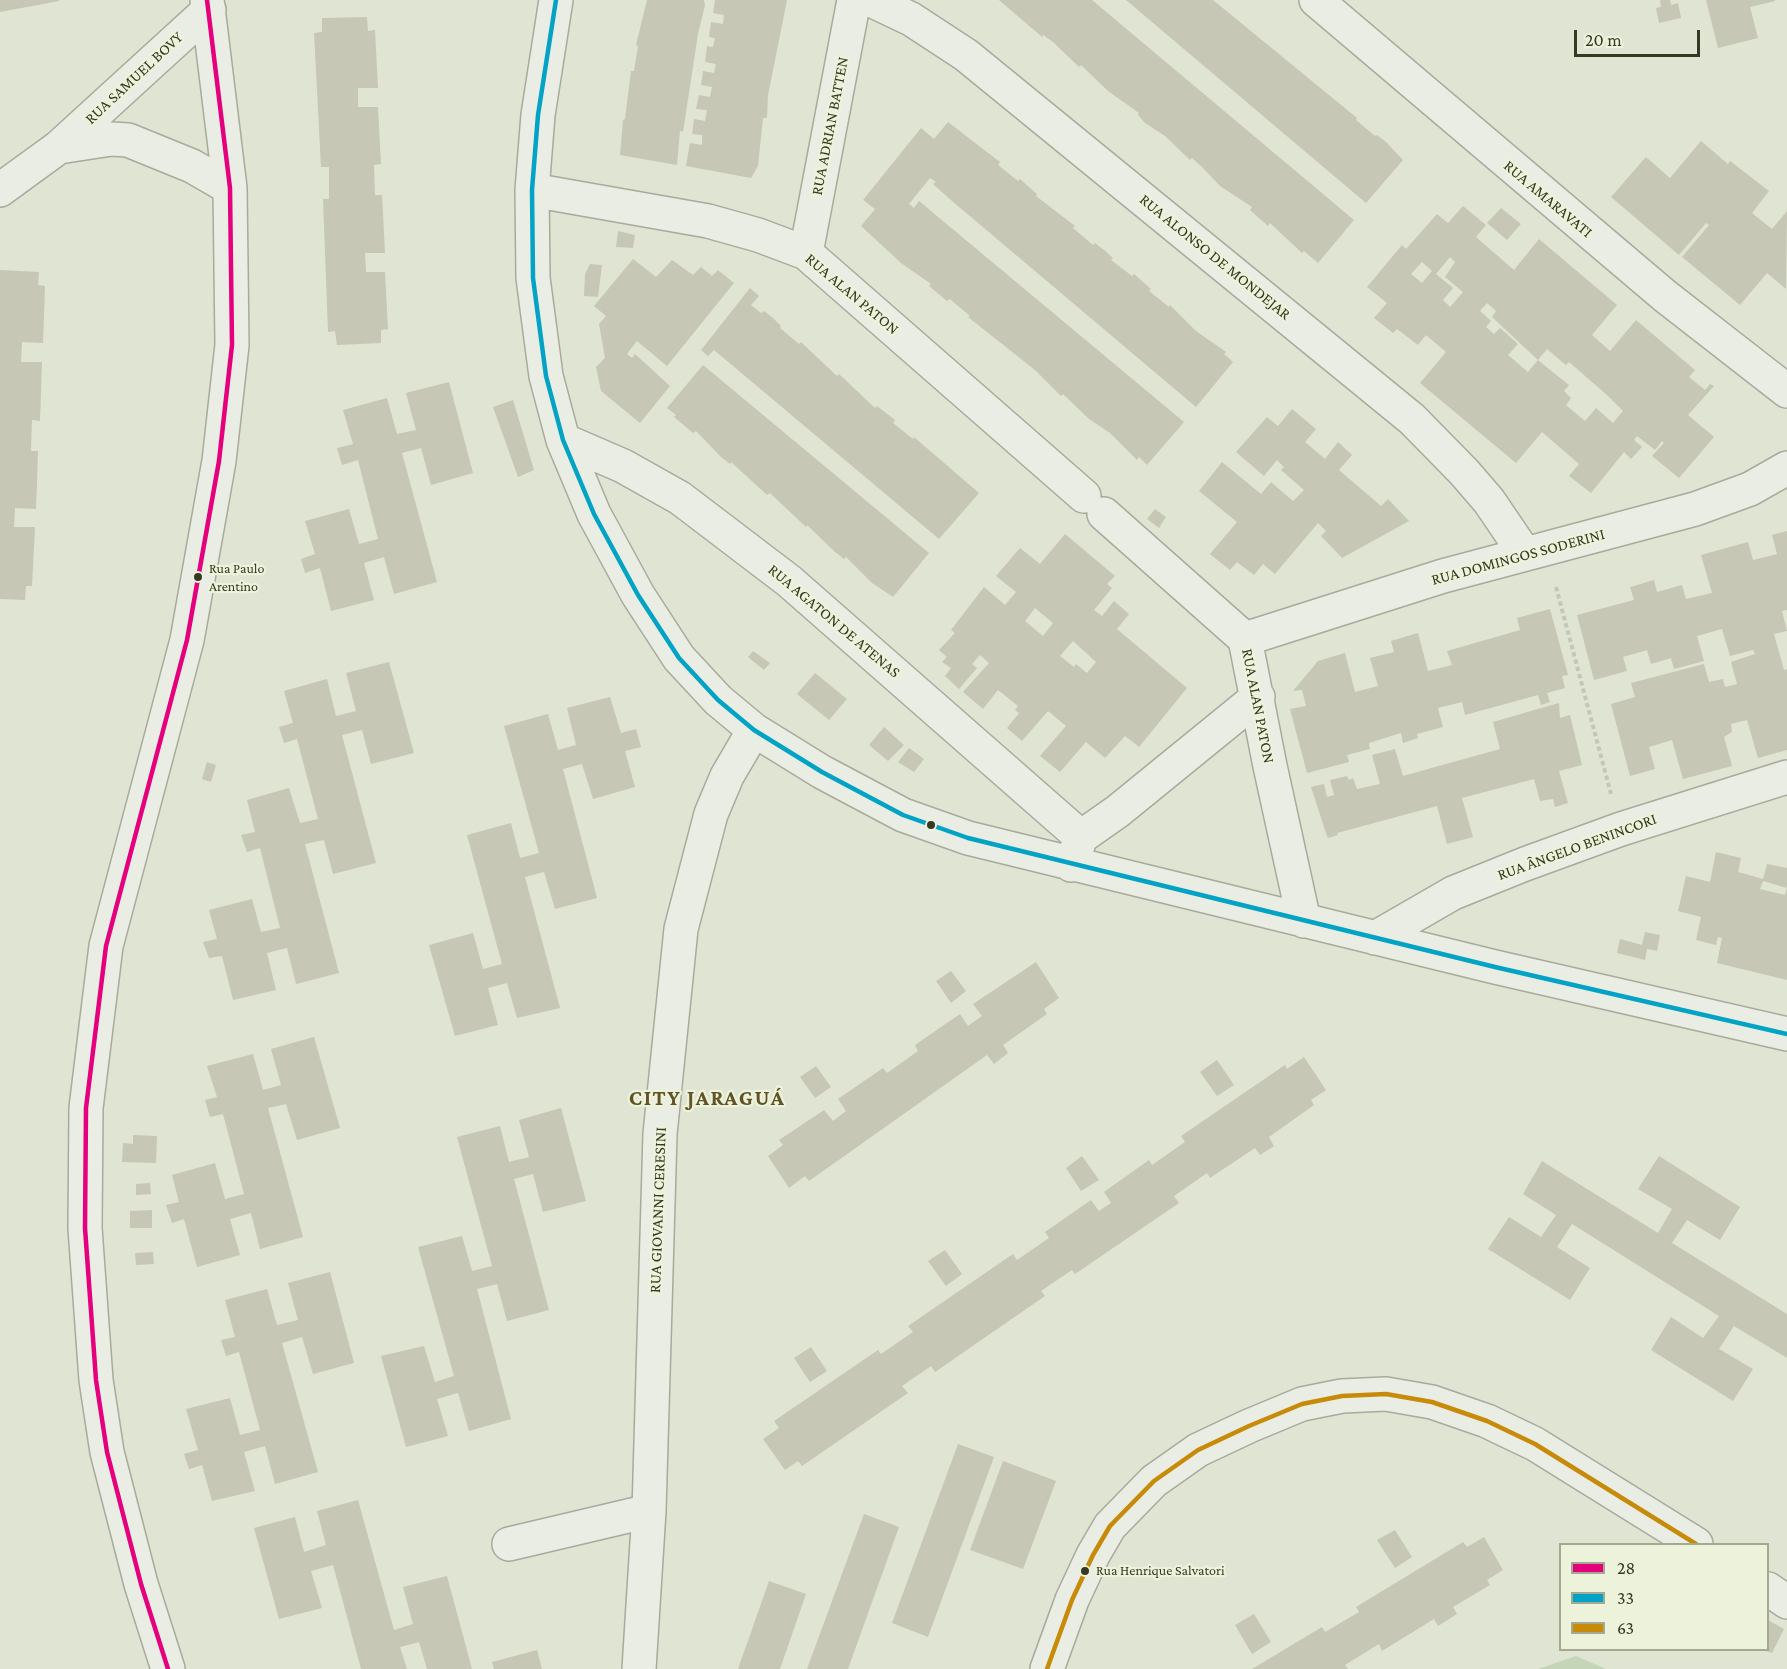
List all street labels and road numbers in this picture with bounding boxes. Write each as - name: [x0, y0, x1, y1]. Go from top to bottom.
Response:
- street label: RUA SAMUEL BOVY: [81, 28, 187, 128]
- street label: RUA ADRIAN BATTEN: [807, 55, 853, 197]
- street label: RUA AMARAVATI: [1500, 156, 1596, 242]
- street label: RUA ALONSO DE MONDEJAR: [1135, 190, 1295, 324]
- street label: RUA ALAN PATON: [801, 249, 903, 339]
- street label: RUA DOMINGOS SODERINI: [1429, 525, 1607, 589]
- street label: RUA AGATON DE ATENAS: [764, 560, 904, 682]
- street label: RUA ALAN PATON: [1237, 647, 1279, 765]
- street label: RUA ÂNGELO BENINCORI: [1495, 809, 1659, 885]
- street label: RUA GIOVANNI CERESINI: [646, 1127, 670, 1293]

